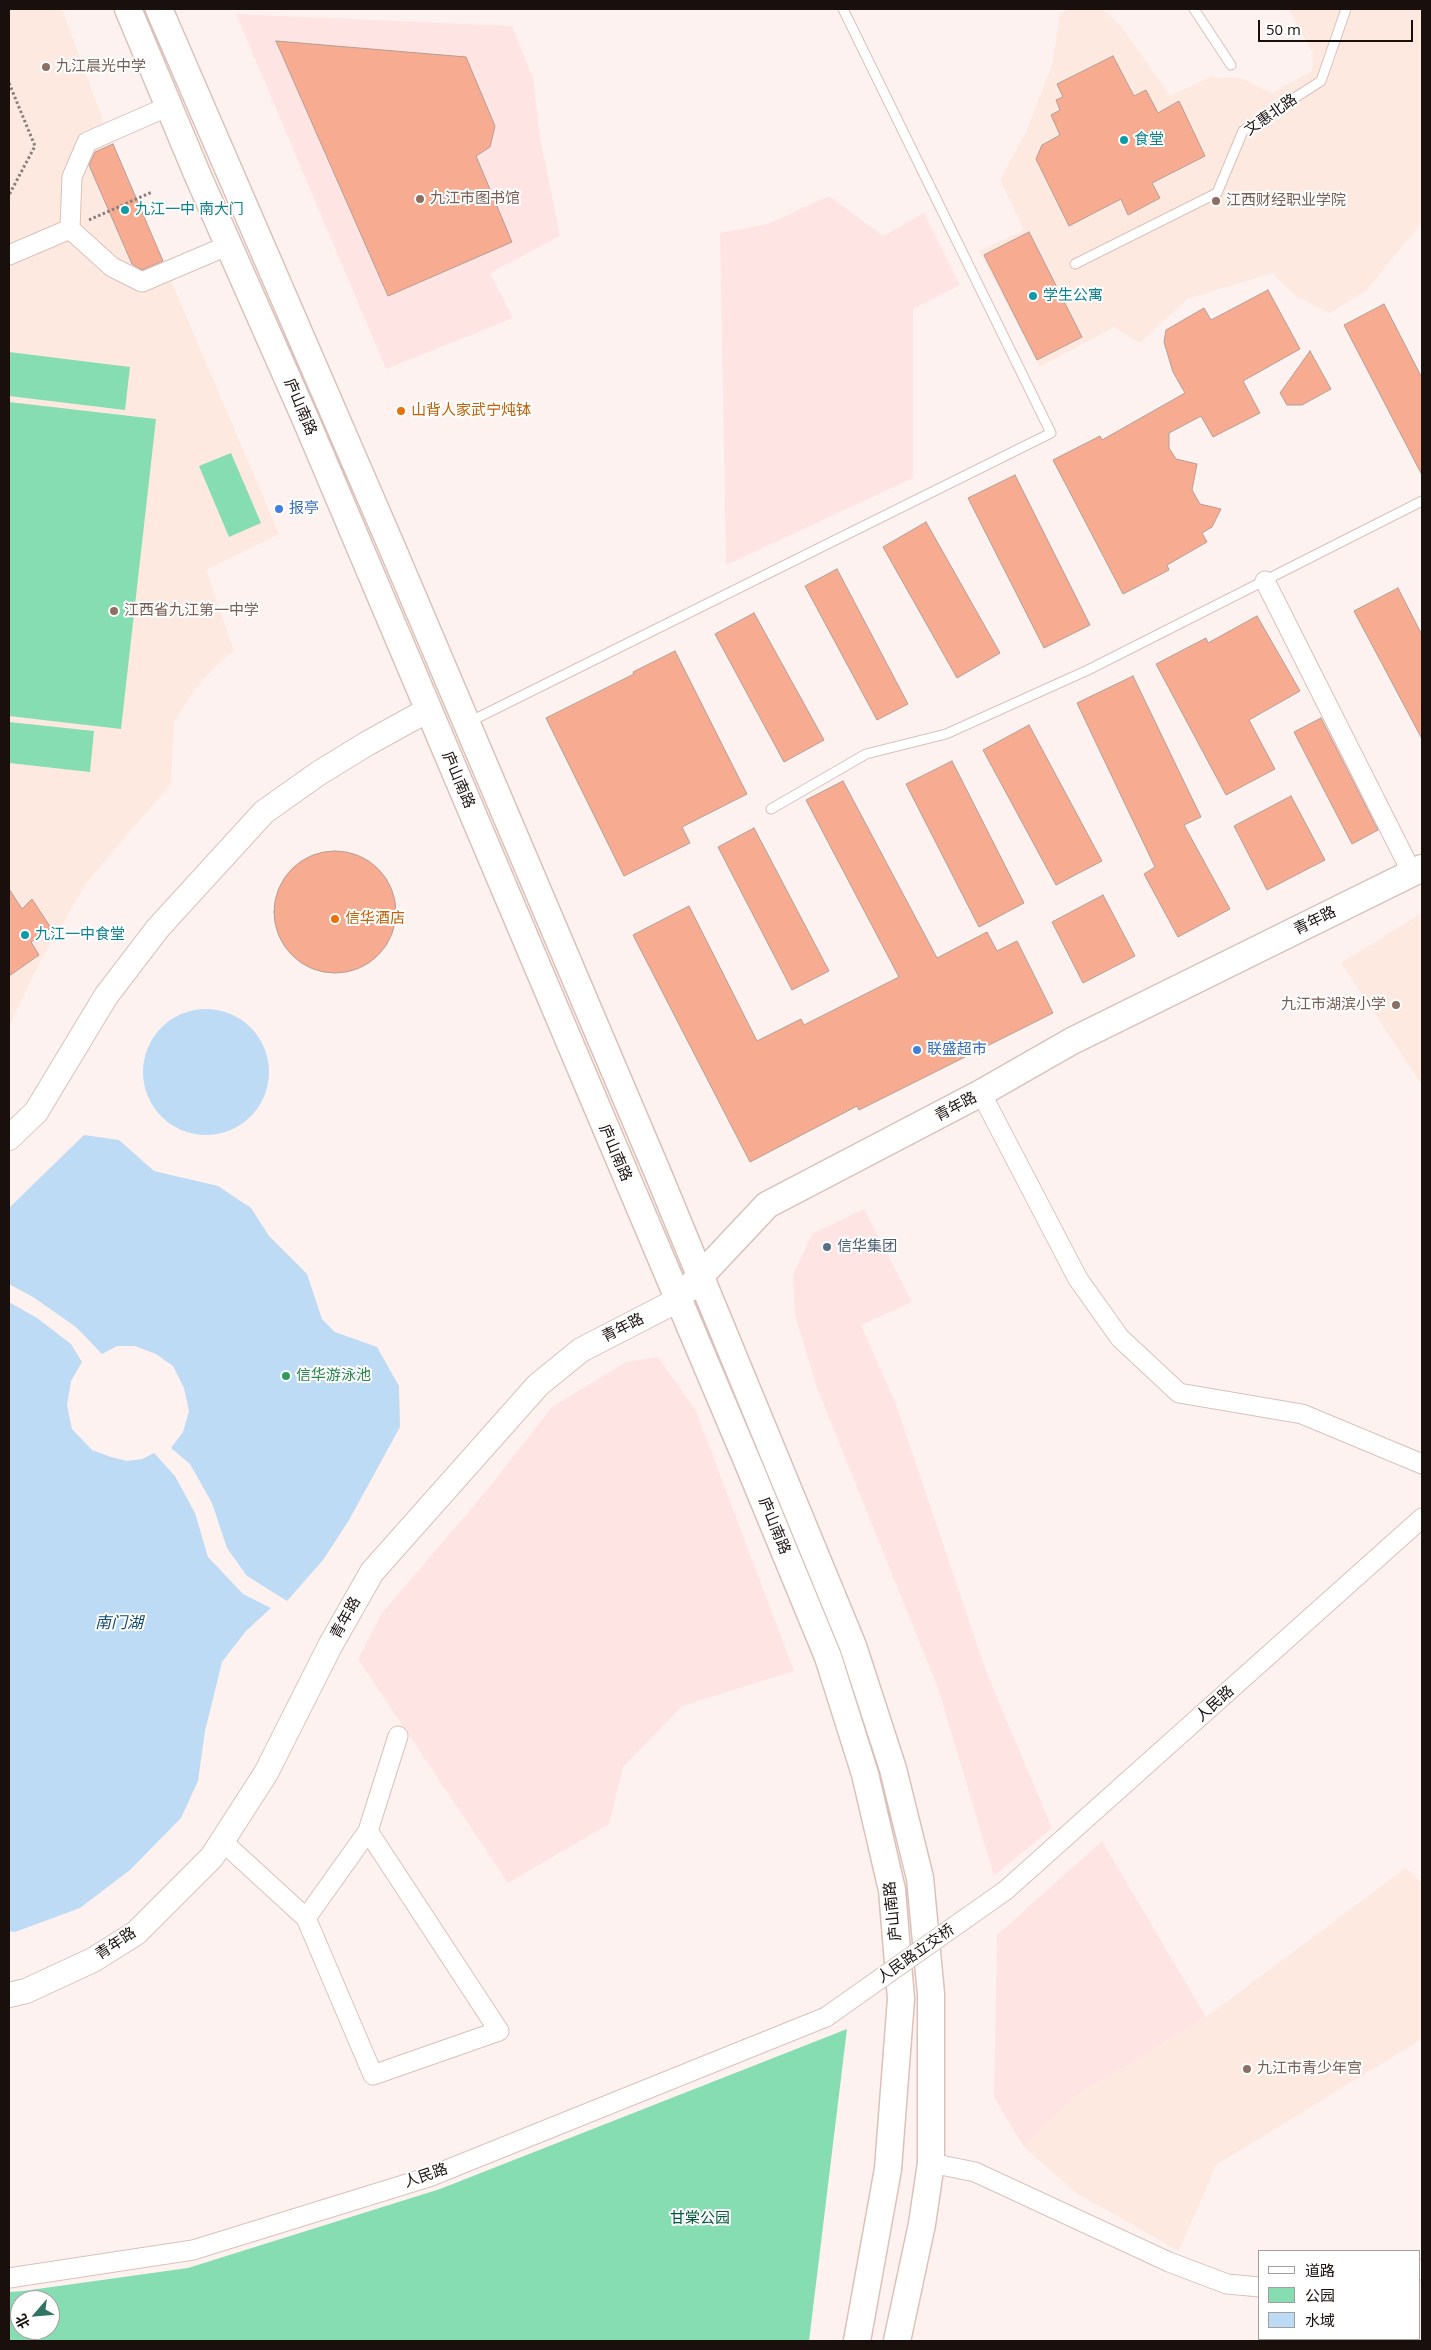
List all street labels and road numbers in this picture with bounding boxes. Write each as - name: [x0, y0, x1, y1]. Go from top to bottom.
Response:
- street label: 文惠北路: [1241, 90, 1301, 140]
- street label: 庐山南路: [280, 376, 320, 438]
- street label: 庐山南路: [438, 749, 478, 811]
- street label: 青年路: [1291, 903, 1339, 939]
- street label: 青年路: [932, 1088, 980, 1126]
- street label: 庐山南路: [595, 1122, 635, 1184]
- street label: 青年路: [599, 1310, 647, 1346]
- street label: 庐山南路: [754, 1495, 794, 1557]
- street label: 青年路: [327, 1594, 365, 1642]
- street label: 人民路: [1192, 1682, 1238, 1726]
- street label: 庐山南路: [881, 1880, 905, 1942]
- street label: 人民路立交桥: [874, 1921, 958, 1987]
- street label: 青年路: [92, 1924, 140, 1964]
- street label: 人民路: [402, 2160, 450, 2192]

